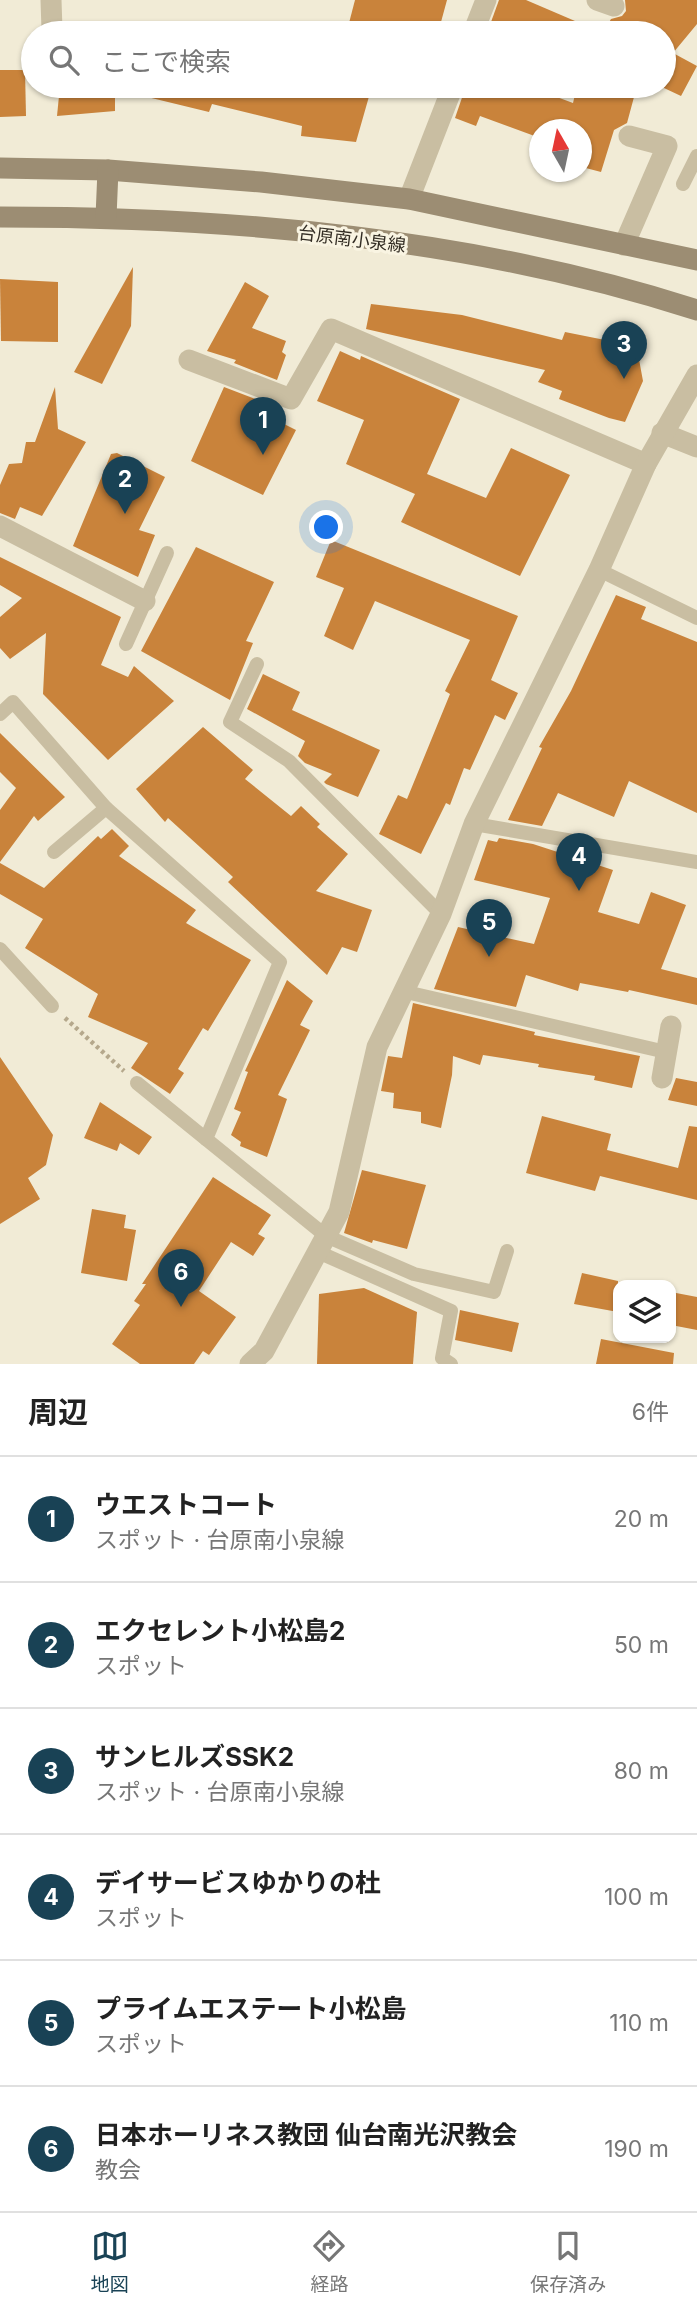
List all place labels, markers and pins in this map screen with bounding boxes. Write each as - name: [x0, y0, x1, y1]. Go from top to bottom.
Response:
- pin: 3: [601, 321, 647, 379]
- pin: 1: [240, 397, 286, 455]
- pin: 2: [102, 456, 148, 514]
- pin: 4: [556, 833, 602, 891]
- pin: 5: [466, 899, 512, 957]
- pin: 6: [158, 1249, 204, 1307]

